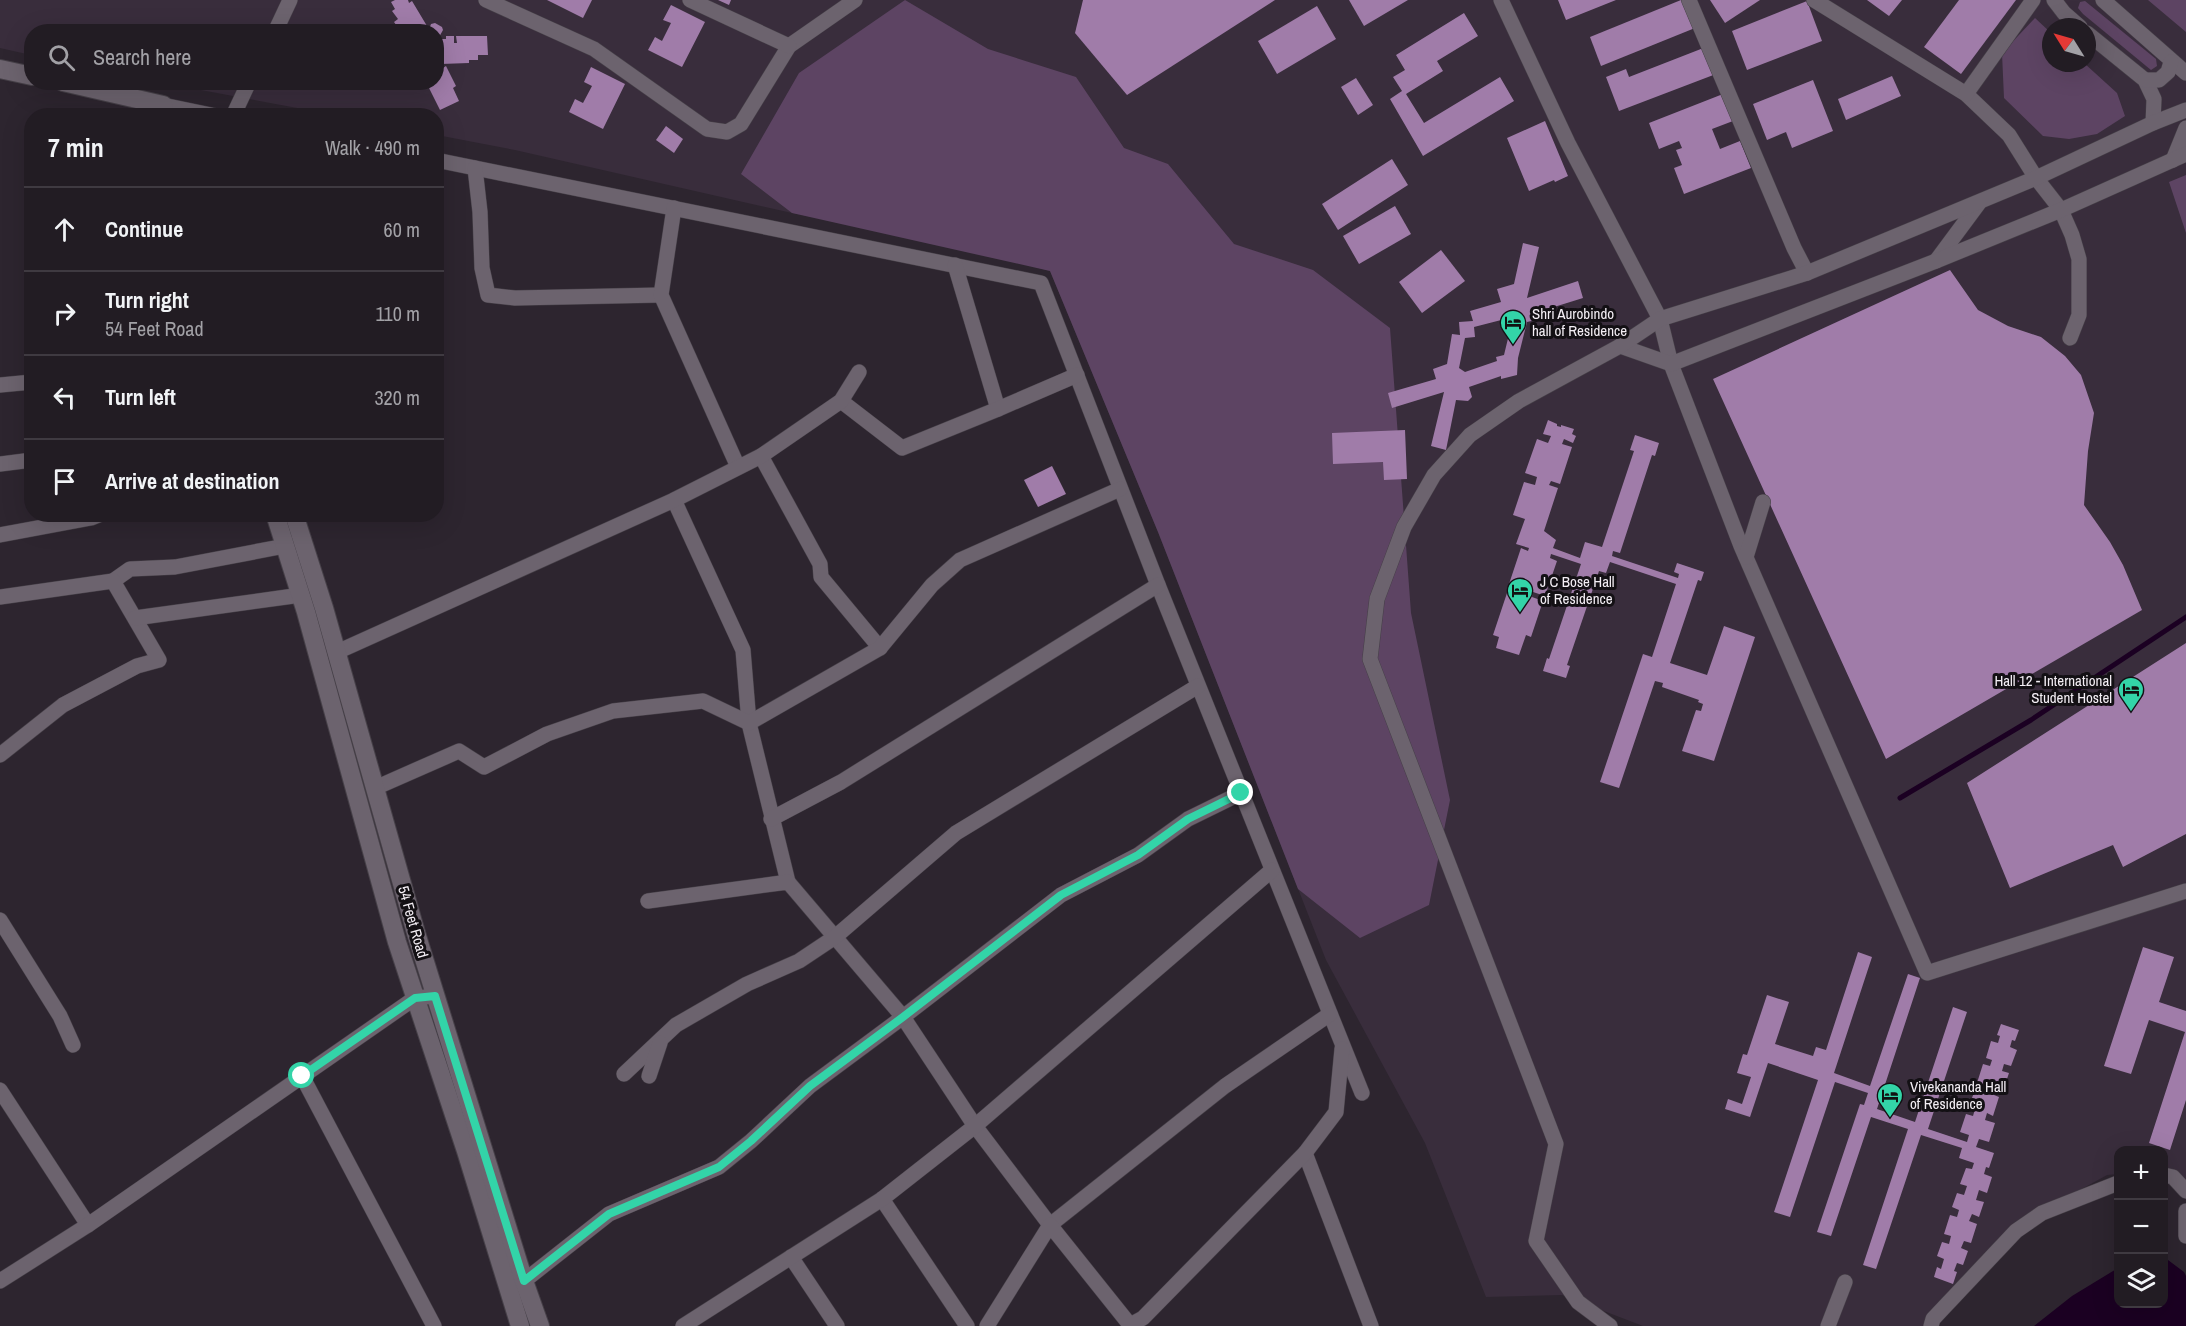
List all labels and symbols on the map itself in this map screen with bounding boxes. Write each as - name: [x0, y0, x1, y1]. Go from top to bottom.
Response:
- north arrow: [2042, 18, 2096, 72]
- place label: Shri Aurobindo hall of Residence: [1532, 303, 1627, 341]
- hotel icon: Shri Aurobindo hall of Residence: [1498, 308, 1528, 346]
- place label: J C Bose Hall of Residence: [1540, 571, 1615, 609]
- hotel icon: J C Bose Hall of Residence: [1505, 576, 1535, 614]
- place label: Hall 12 - International Student Hostel: [1994, 670, 2112, 708]
- hotel icon: Hall 12 - International Student Hostel: [2116, 675, 2146, 713]
- route end: [1227, 779, 1253, 805]
- street label: 54 Feet Road: [393, 883, 434, 960]
- route start: [288, 1062, 314, 1088]
- place label: Vivekananda Hall of Residence: [1910, 1076, 2006, 1114]
- hotel icon: Vivekananda Hall of Residence: [1875, 1081, 1905, 1119]

